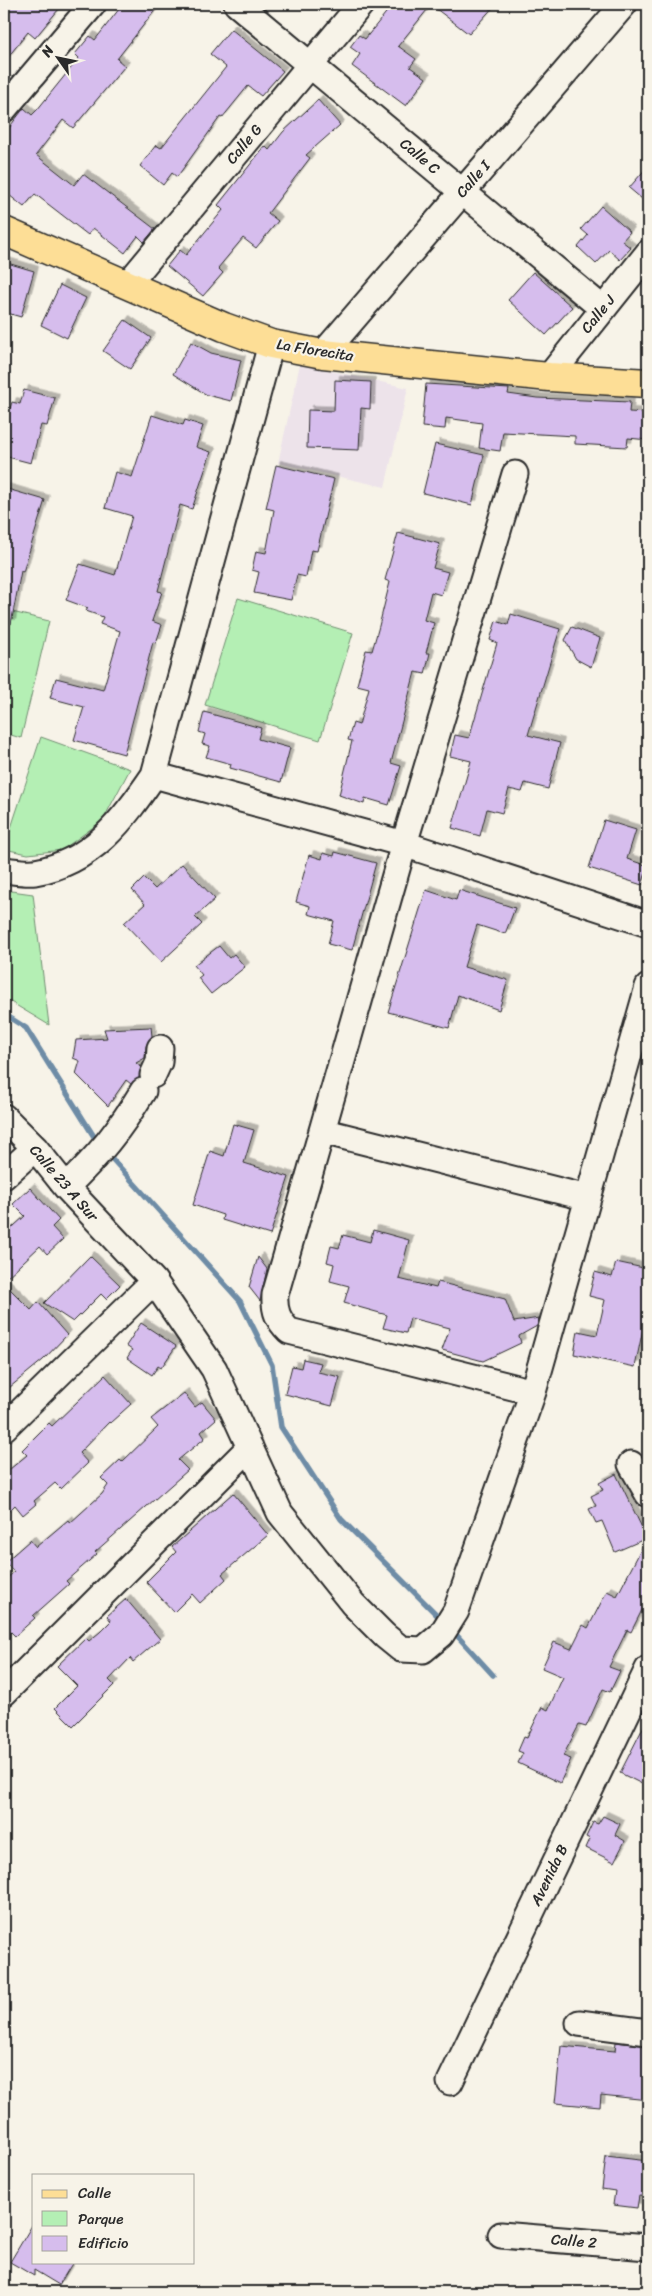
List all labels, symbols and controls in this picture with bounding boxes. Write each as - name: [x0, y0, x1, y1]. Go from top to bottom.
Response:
- north arrow: [32, 32, 82, 82]
- text: N: [34, 40, 61, 63]
- street label: Calle G: [219, 118, 269, 170]
- street label: Calle C: [394, 131, 447, 181]
- street label: Calle I: [449, 153, 498, 204]
- street label: Calle J: [574, 288, 623, 339]
- street label: La Florecita: [275, 331, 356, 369]
- street label: Calle 23 A Sur: [23, 1139, 106, 1228]
- street label: Avenida B: [523, 1839, 575, 1911]
- legend: [32, 2174, 195, 2264]
- text: Calle: [78, 2180, 111, 2206]
- text: Parque: [78, 2206, 123, 2232]
- street label: Calle 2: [550, 2226, 598, 2256]
- text: Edificio: [78, 2230, 129, 2256]

